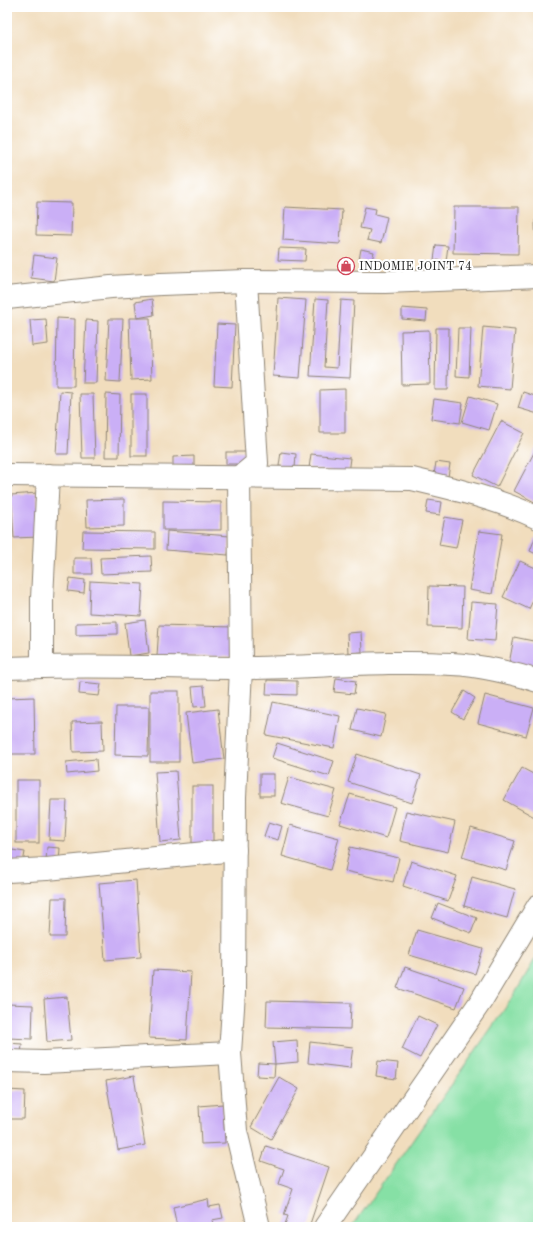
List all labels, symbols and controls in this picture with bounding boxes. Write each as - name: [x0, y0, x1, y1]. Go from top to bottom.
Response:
- shop icon: INDOMIE JOINT 74: [336, 256, 356, 276]
- place label: INDOMIE JOINT 74: [359, 261, 472, 273]

